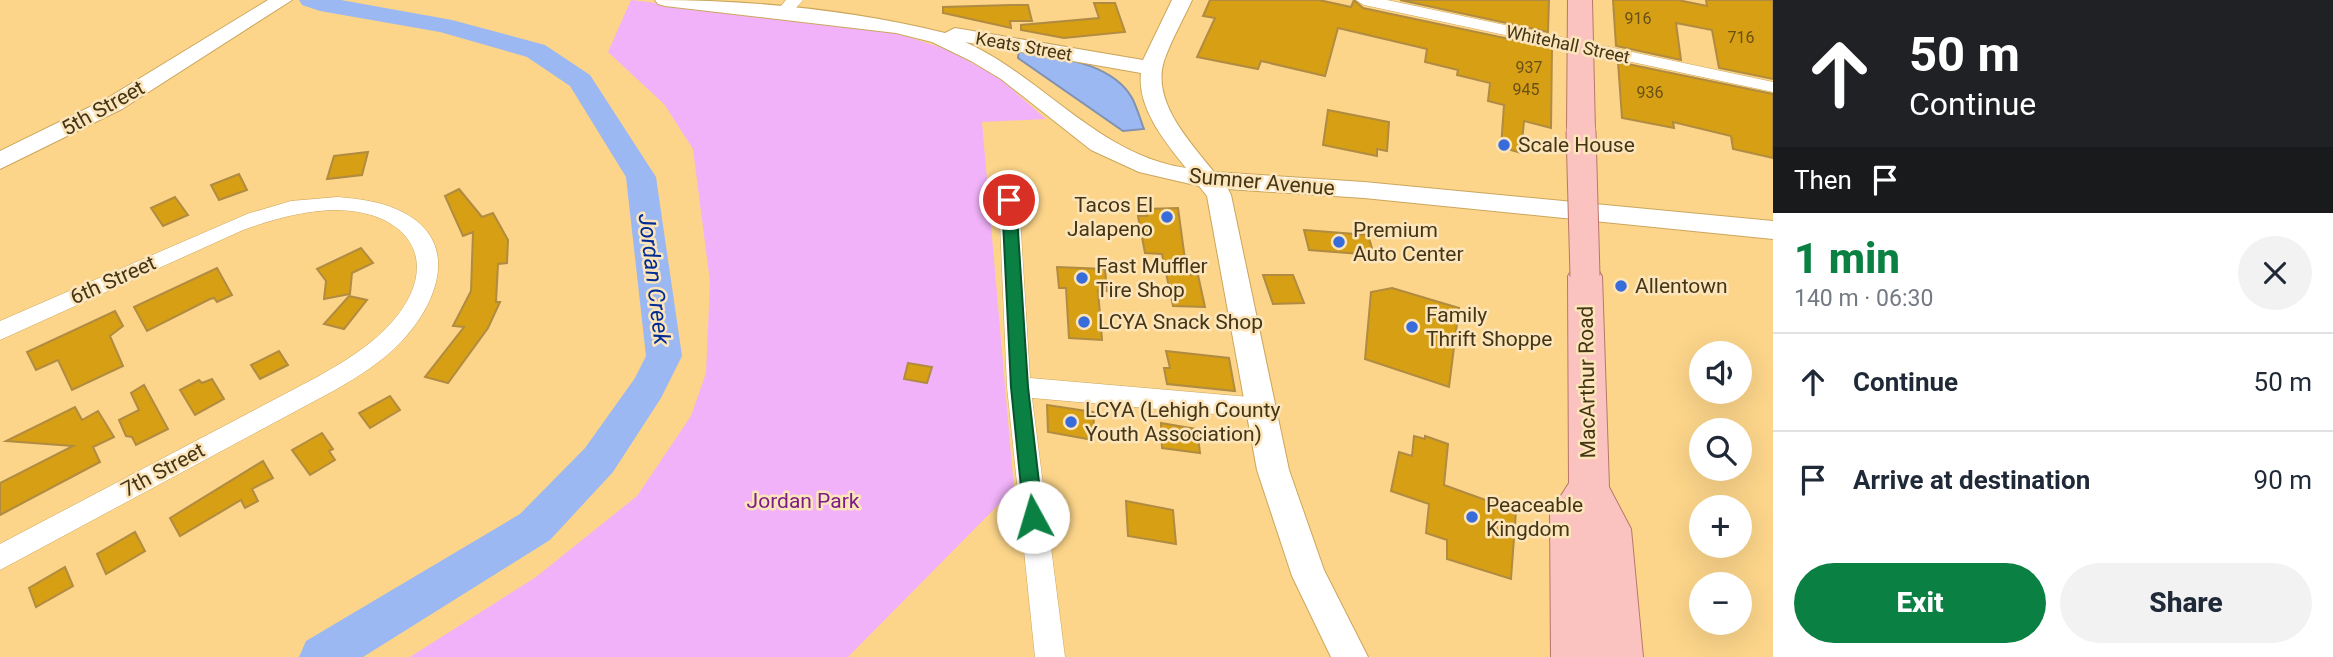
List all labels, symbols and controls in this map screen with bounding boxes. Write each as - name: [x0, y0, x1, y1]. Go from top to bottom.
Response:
- house number: 916: [1625, 9, 1651, 28]
- street label: Whitehall Street: [1504, 21, 1632, 67]
- text: 50 m: [1909, 26, 2020, 83]
- street label: Keats Street: [974, 27, 1074, 65]
- house number: 716: [1728, 28, 1754, 47]
- icon: ahead: [1794, 28, 1885, 119]
- house number: 937: [1516, 58, 1542, 77]
- street label: 5th Street: [57, 75, 149, 141]
- house number: 945: [1513, 80, 1539, 99]
- house number: 936: [1637, 83, 1663, 102]
- text: Continue: [1909, 85, 2036, 123]
- place label: Scale House: [1518, 133, 1635, 157]
- marker: Scale House: [1496, 137, 1512, 153]
- icon: arrive: [1866, 161, 1904, 199]
- street label: Sumner Avenue: [1188, 164, 1336, 200]
- text: Then: [1794, 165, 1852, 195]
- pin: [979, 170, 1039, 230]
- icon: arrive: [990, 181, 1028, 219]
- place label: Tacos El Jalapeno: [1067, 193, 1153, 241]
- marker: Tacos El Jalapeno: [1159, 209, 1175, 225]
- water label: Jordan Creek: [633, 212, 676, 347]
- place label: Premium Auto Center: [1353, 218, 1464, 266]
- marker: Premium Auto Center: [1331, 234, 1347, 250]
- text: 1 min: [1794, 234, 1900, 283]
- button: close: [2238, 236, 2312, 310]
- street label: 6th Street: [67, 251, 159, 309]
- place label: Fast Muffler Tire Shop: [1096, 254, 1208, 302]
- marker: Fast Muffler Tire Shop: [1074, 270, 1090, 286]
- place label: Allentown: [1635, 274, 1728, 298]
- marker: Allentown: [1613, 278, 1629, 294]
- text: 140 m · 06:30: [1794, 285, 1933, 312]
- place label: Family Thrift Shoppe: [1426, 303, 1552, 351]
- street label: MacArthur Road: [1574, 305, 1600, 459]
- place label: LCYA Snack Shop: [1098, 310, 1263, 334]
- marker: LCYA Snack Shop: [1076, 314, 1092, 330]
- marker: Family Thrift Shoppe: [1404, 319, 1420, 335]
- map controls: [1689, 341, 1752, 635]
- button: sound: [1689, 341, 1752, 404]
- icon: ahead: [1794, 363, 1832, 401]
- text: Continue: [1853, 367, 1958, 397]
- text: 50 m: [2254, 367, 2312, 397]
- place label: LCYA (Lehigh County Youth Association): [1085, 398, 1280, 446]
- marker: LCYA (Lehigh County Youth Association): [1063, 414, 1079, 430]
- button: search: [1689, 418, 1752, 481]
- street label: 7th Street: [117, 438, 209, 502]
- icon: arrive: [1794, 461, 1832, 499]
- text: Arrive at destination: [1853, 465, 2090, 495]
- text: 90 m: [2254, 465, 2312, 495]
- position arrow: [996, 480, 1070, 554]
- park label: Jordan Park: [747, 489, 860, 513]
- place label: Peaceable Kingdom: [1486, 493, 1583, 541]
- button: +: [1689, 495, 1752, 558]
- marker: Peaceable Kingdom: [1464, 509, 1480, 525]
- button: Exit: [1794, 563, 2046, 643]
- button: Share: [2060, 563, 2312, 643]
- button: −: [1689, 572, 1752, 635]

